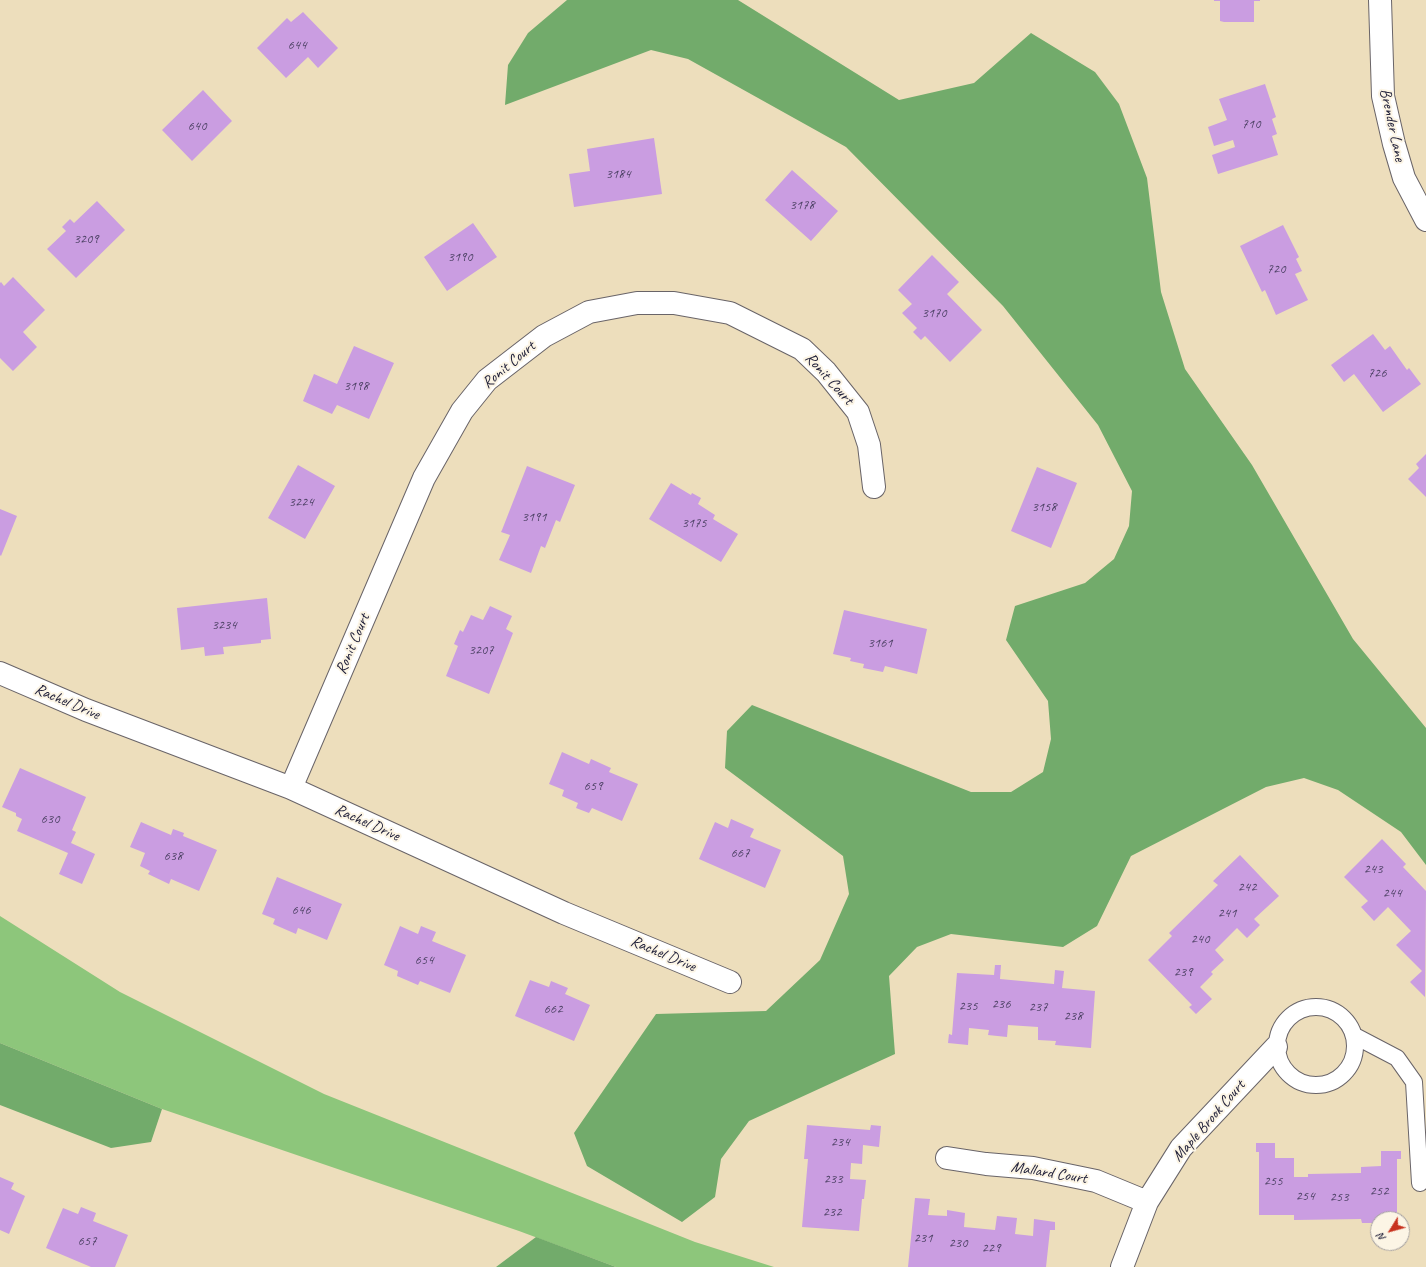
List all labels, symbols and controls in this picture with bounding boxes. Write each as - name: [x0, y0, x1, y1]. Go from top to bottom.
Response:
- house number: 644: [288, 37, 306, 53]
- street label: Brender Lane: [1375, 87, 1409, 163]
- house number: 710: [1242, 116, 1260, 132]
- house number: 640: [188, 118, 206, 134]
- house number: 3184: [605, 166, 631, 182]
- house number: 3178: [789, 197, 815, 213]
- house number: 3209: [73, 231, 99, 247]
- house number: 3190: [447, 249, 473, 265]
- house number: 720: [1267, 261, 1285, 277]
- house number: 3170: [921, 305, 947, 321]
- street label: Ronit Court: [478, 337, 540, 393]
- street label: Ronit Court: [801, 349, 857, 409]
- house number: 726: [1368, 365, 1386, 381]
- house number: 3198: [343, 378, 369, 394]
- house number: 3224: [288, 494, 314, 510]
- house number: 3158: [1031, 499, 1057, 515]
- house number: 3191: [521, 509, 547, 525]
- house number: 3175: [681, 515, 707, 531]
- street label: Ronit Court: [332, 611, 374, 677]
- house number: 3234: [211, 617, 237, 633]
- house number: 3161: [867, 635, 893, 651]
- house number: 3207: [468, 642, 494, 658]
- street label: Rachel Drive: [32, 680, 102, 724]
- house number: 659: [584, 778, 602, 794]
- street label: Rachel Drive: [332, 800, 402, 846]
- house number: 630: [41, 811, 59, 827]
- house number: 667: [731, 845, 749, 861]
- house number: 638: [164, 848, 182, 864]
- house number: 243: [1364, 861, 1382, 877]
- house number: 242: [1238, 879, 1256, 895]
- house number: 244: [1383, 885, 1401, 901]
- house number: 646: [292, 902, 310, 918]
- house number: 241: [1218, 905, 1236, 921]
- house number: 240: [1191, 931, 1209, 947]
- street label: Rachel Drive: [628, 932, 698, 976]
- house number: 654: [415, 952, 433, 968]
- house number: 239: [1174, 964, 1192, 980]
- house number: 236: [992, 996, 1010, 1012]
- house number: 235: [959, 998, 977, 1014]
- house number: 237: [1029, 999, 1047, 1015]
- house number: 662: [544, 1001, 562, 1017]
- house number: 238: [1064, 1008, 1082, 1024]
- street label: Maple Brook Court: [1168, 1076, 1250, 1166]
- house number: 234: [831, 1134, 849, 1150]
- street label: Mallard Court: [1010, 1158, 1088, 1188]
- house number: 233: [824, 1171, 842, 1187]
- house number: 255: [1264, 1173, 1282, 1189]
- house number: 252: [1370, 1183, 1388, 1199]
- house number: 254: [1296, 1188, 1314, 1204]
- house number: 253: [1330, 1189, 1348, 1205]
- house number: 232: [823, 1204, 841, 1220]
- north arrow: [1370, 1211, 1410, 1251]
- house number: 231: [914, 1230, 932, 1246]
- text: N: [1374, 1231, 1389, 1245]
- house number: 657: [78, 1233, 96, 1249]
- house number: 230: [949, 1235, 967, 1251]
- house number: 229: [982, 1240, 1000, 1256]

